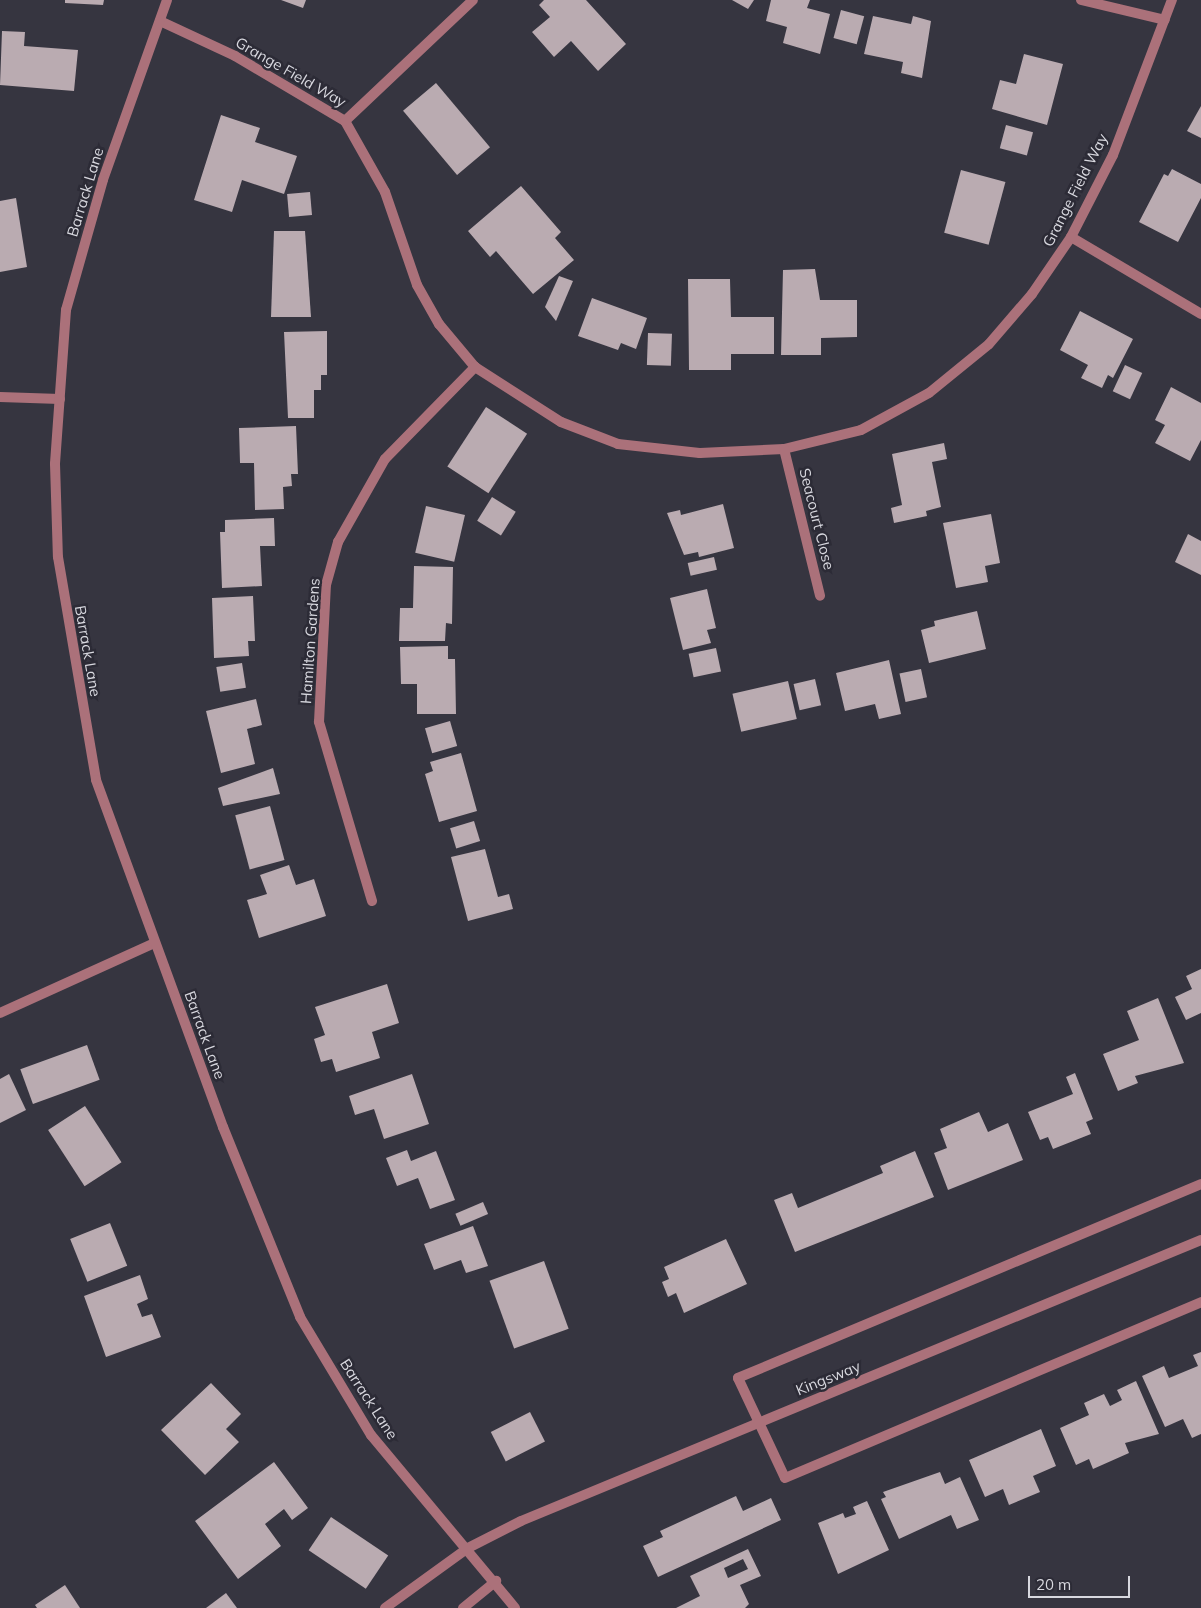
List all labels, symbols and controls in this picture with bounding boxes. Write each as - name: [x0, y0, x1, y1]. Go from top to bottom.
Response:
- street label: Grange Field Way: [233, 33, 349, 111]
- street label: Grange Field Way: [1039, 130, 1111, 250]
- street label: Barrack Lane: [63, 145, 107, 239]
- street label: Seacourt Close: [796, 466, 838, 572]
- street label: Hamilton Gardens: [297, 578, 323, 704]
- street label: Barrack Lane: [71, 604, 105, 698]
- street label: Barrack Lane: [181, 989, 229, 1081]
- street label: Barrack Lane: [336, 1355, 402, 1443]
- street label: Kingsway: [793, 1357, 863, 1399]
- scale bar: [1031, 1566, 1134, 1598]
- text: 20 m: [1036, 1575, 1071, 1594]

